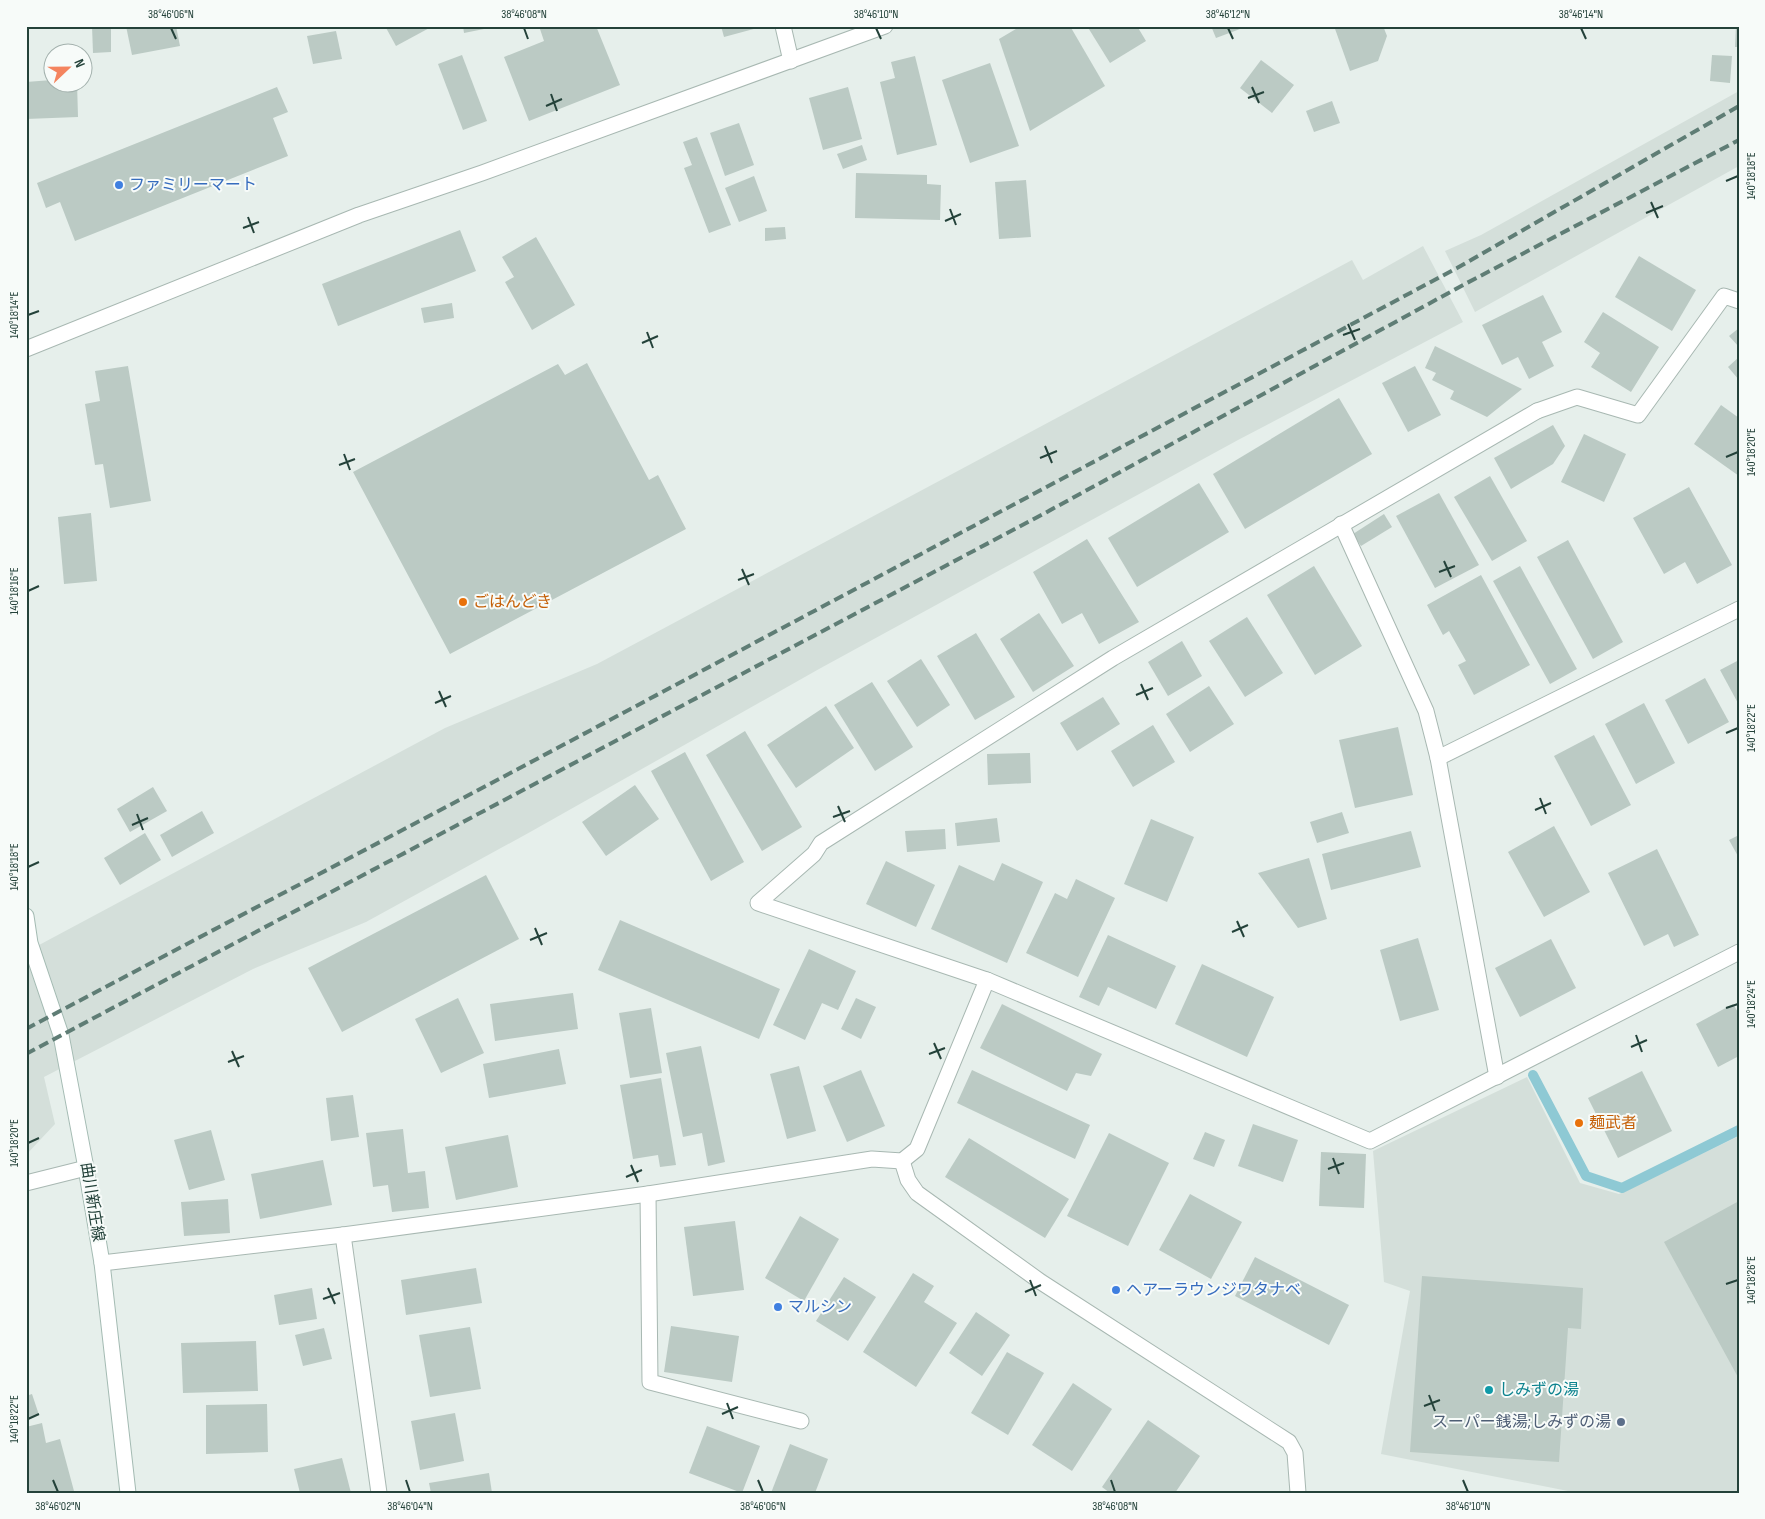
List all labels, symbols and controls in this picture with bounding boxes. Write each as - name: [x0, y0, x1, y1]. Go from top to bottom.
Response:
- text: 38°46'06"N: [148, 7, 194, 22]
- text: 38°46'08"N: [501, 7, 547, 22]
- text: 38°46'10"N: [854, 7, 898, 22]
- text: 38°46'12"N: [1206, 7, 1250, 22]
- text: 38°46'14"N: [1559, 7, 1603, 22]
- north arrow: [42, 42, 92, 92]
- text: N: [70, 57, 89, 70]
- text: 140°18'18"E: [1744, 152, 1759, 200]
- place label: ファミリーマート: [129, 176, 257, 195]
- marker: ファミリーマート: [113, 179, 125, 191]
- text: 140°18'14"E: [7, 291, 22, 339]
- text: 140°18'20"E: [1744, 428, 1759, 476]
- text: 140°18'16"E: [7, 567, 22, 615]
- place label: ごはんどき: [473, 593, 552, 612]
- marker: ごはんどき: [457, 596, 469, 608]
- text: 140°18'22"E: [1744, 704, 1759, 752]
- text: 140°18'18"E: [7, 843, 22, 891]
- text: 140°18'24"E: [1744, 980, 1759, 1028]
- place label: 麺武者: [1589, 1114, 1637, 1133]
- marker: 麺武者: [1573, 1117, 1585, 1129]
- text: 140°18'20"E: [7, 1119, 22, 1167]
- street label: 曲川新庄線: [76, 1161, 108, 1243]
- text: 140°18'26"E: [1744, 1256, 1759, 1304]
- place label: ヘアーラウンジワタナベ: [1126, 1281, 1301, 1300]
- marker: ヘアーラウンジワタナベ: [1110, 1284, 1122, 1296]
- place label: マルシン: [788, 1298, 852, 1317]
- marker: マルシン: [772, 1301, 784, 1313]
- place label: しみずの湯: [1499, 1381, 1579, 1400]
- marker: しみずの湯: [1483, 1384, 1495, 1396]
- text: 140°18'22"E: [7, 1395, 22, 1443]
- place label: スーパー銭湯;しみずの湯: [1432, 1413, 1611, 1432]
- marker: スーパー銭湯;しみずの湯: [1615, 1416, 1627, 1428]
- text: 38°46'02"N: [35, 1499, 81, 1514]
- text: 38°46'04"N: [387, 1499, 433, 1514]
- text: 38°46'06"N: [740, 1499, 786, 1514]
- text: 38°46'08"N: [1092, 1499, 1138, 1514]
- text: 38°46'10"N: [1446, 1499, 1490, 1514]

